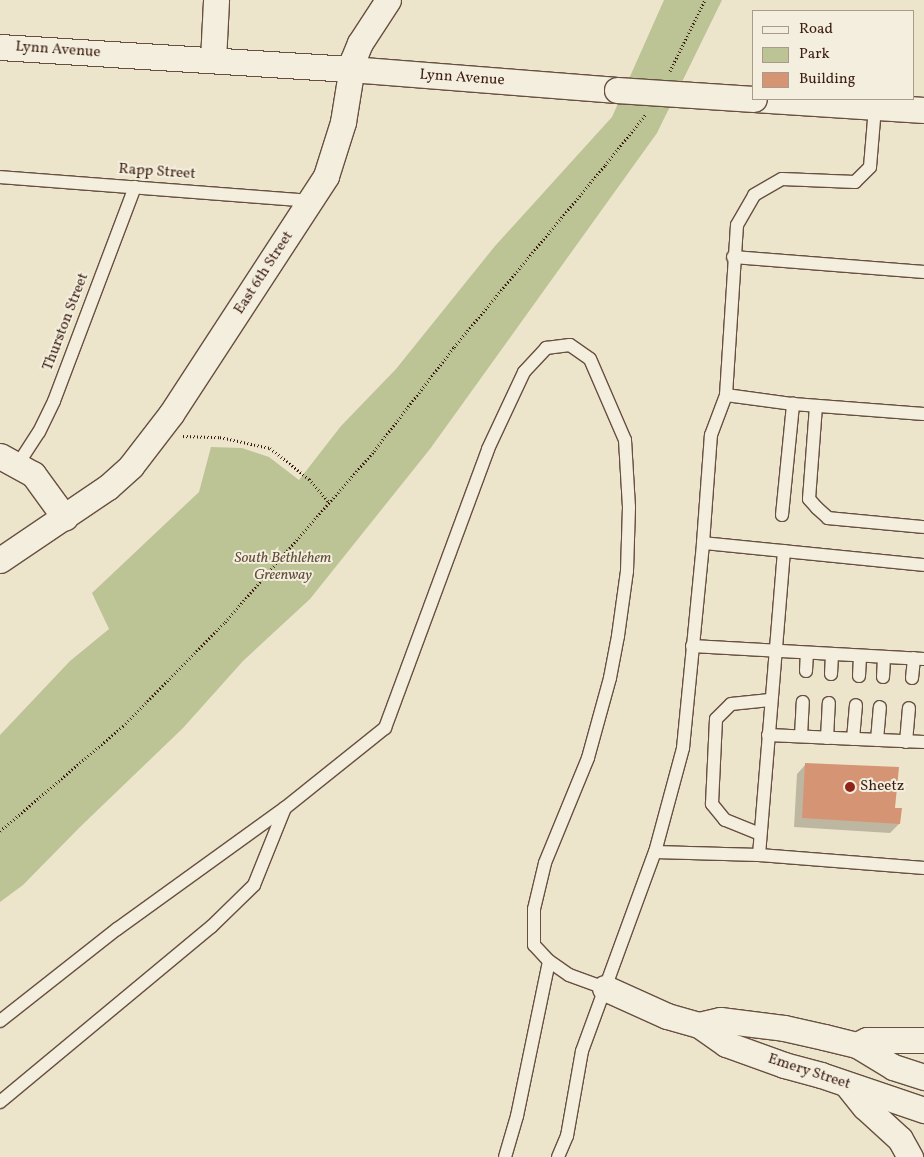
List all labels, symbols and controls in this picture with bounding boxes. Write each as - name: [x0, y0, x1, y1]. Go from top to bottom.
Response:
- legend: [752, 10, 914, 100]
- text: Road: [799, 19, 833, 40]
- street label: Lynn Avenue: [15, 38, 101, 62]
- text: Park: [799, 44, 830, 65]
- street label: Lynn Avenue: [419, 66, 505, 90]
- text: Building: [799, 69, 855, 90]
- street label: Rapp Street: [118, 160, 196, 184]
- street label: East 6th Street: [231, 228, 297, 318]
- street label: Thurston Street: [39, 271, 93, 373]
- park label: South Bethlehem Greenway: [235, 549, 331, 584]
- place label: Sheetz: [860, 778, 904, 796]
- marker: Sheetz: [844, 781, 856, 793]
- street label: Emery Street: [765, 1050, 853, 1094]

